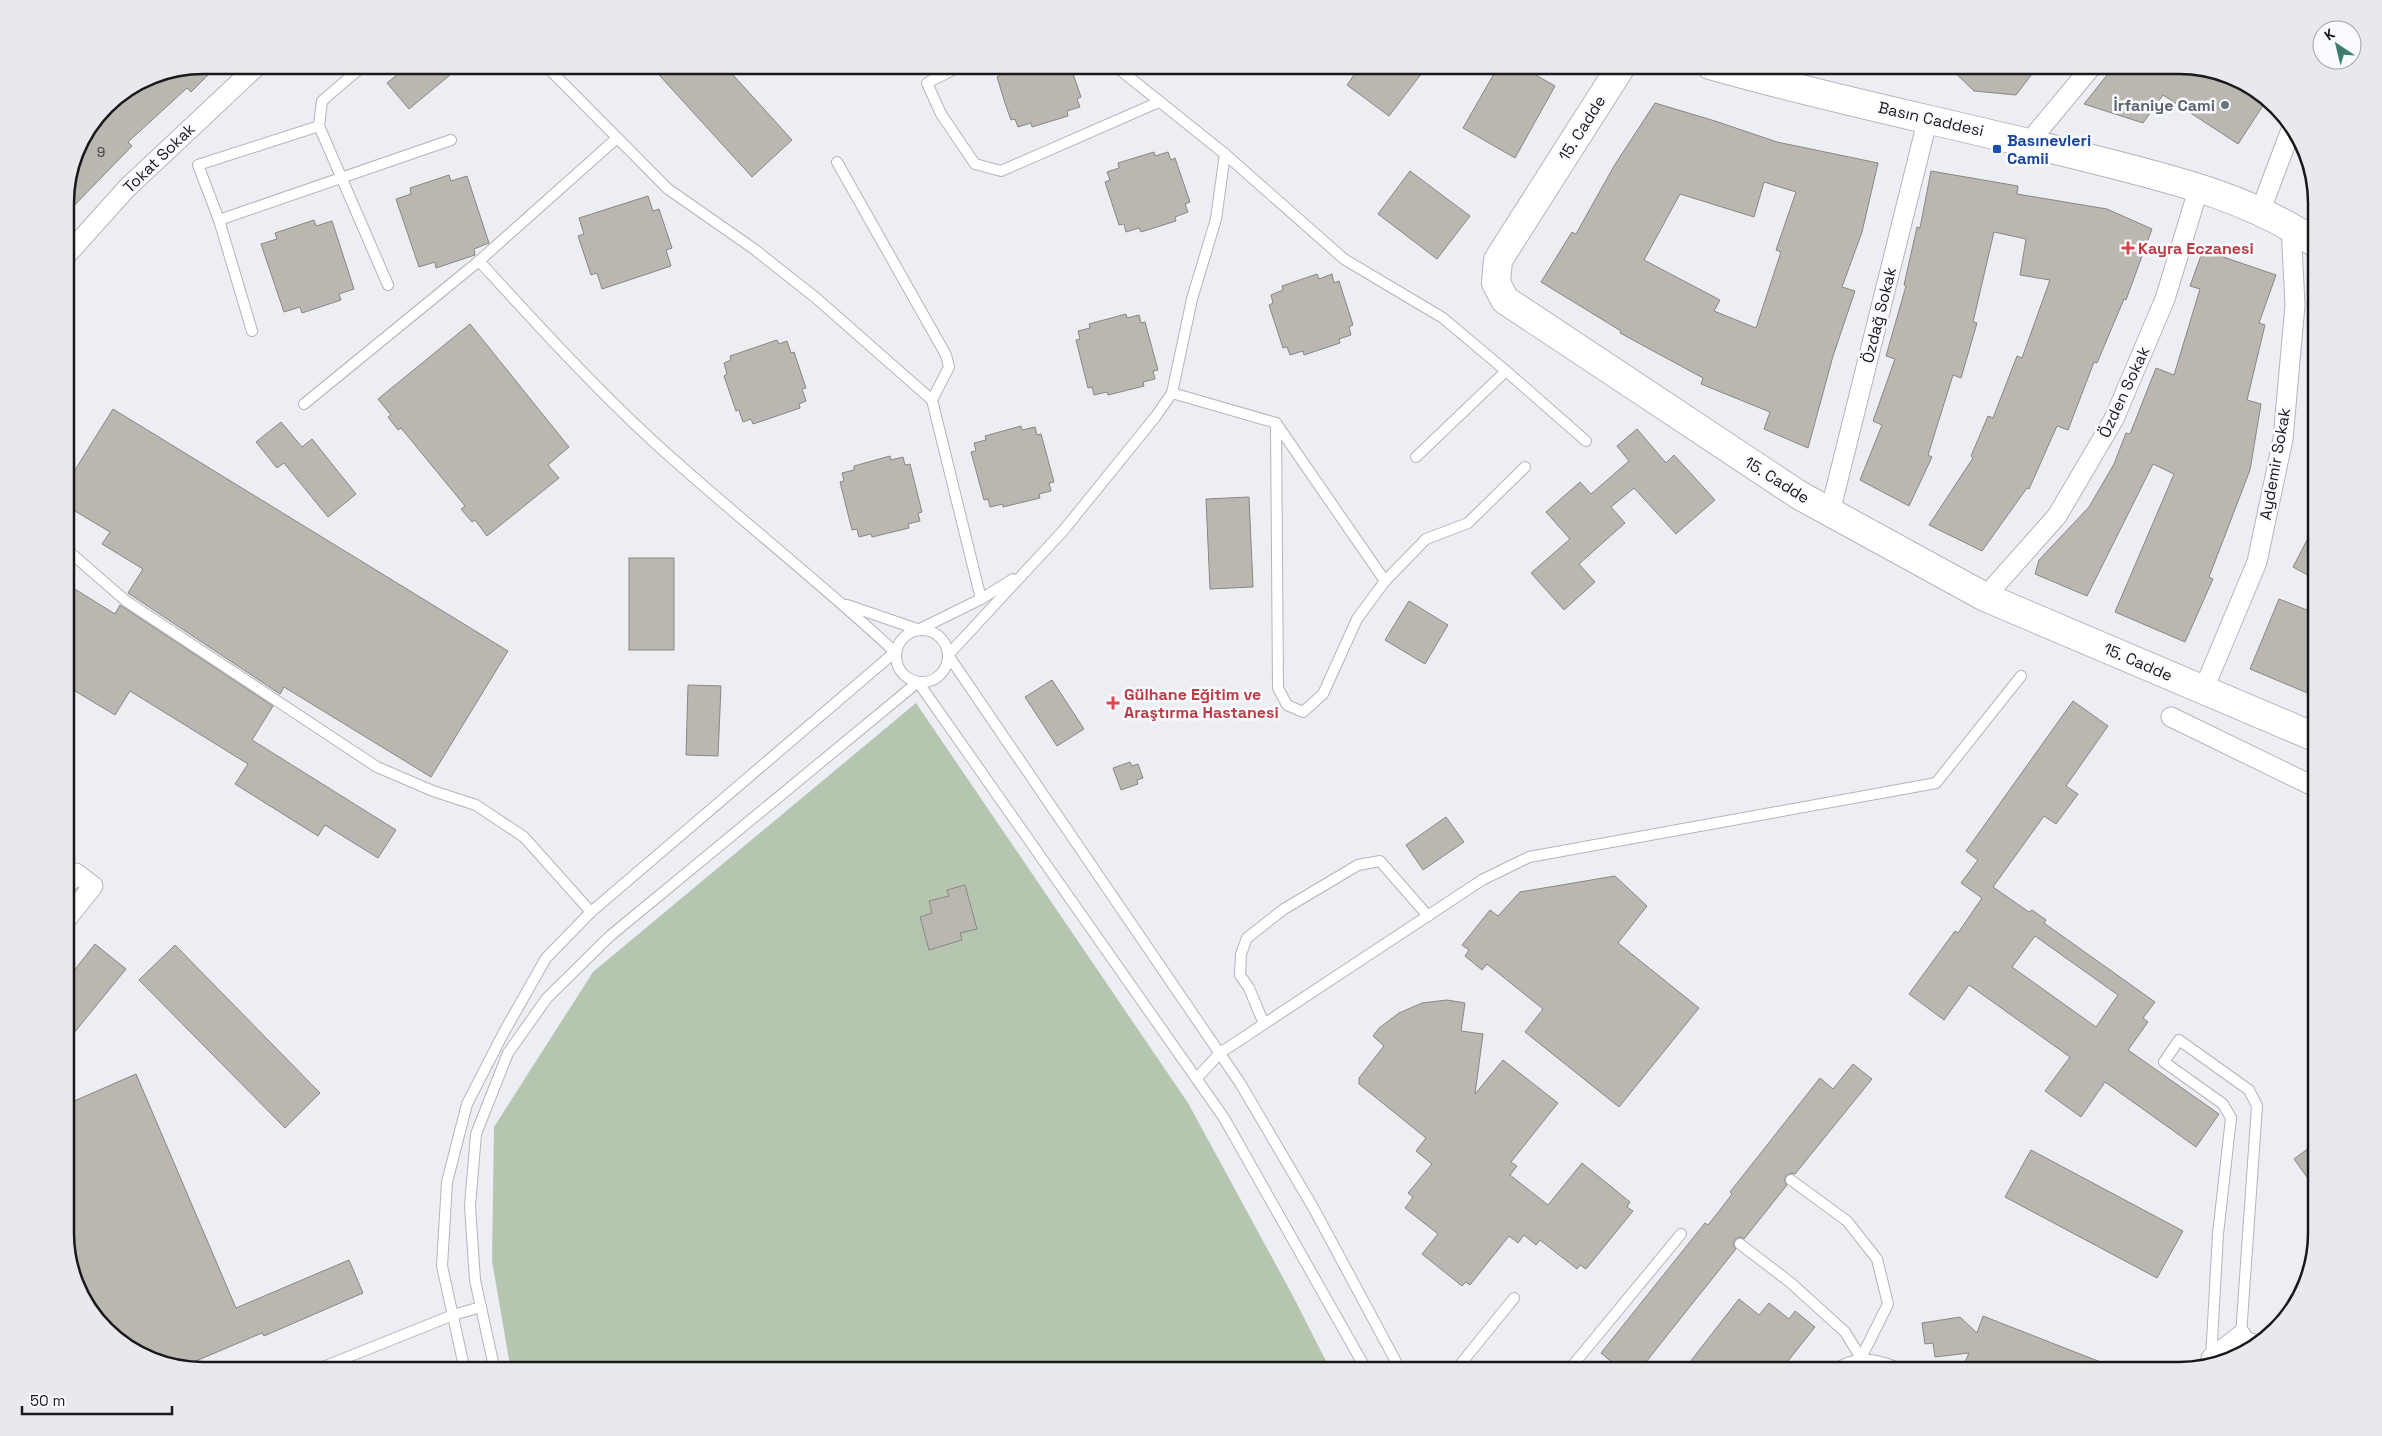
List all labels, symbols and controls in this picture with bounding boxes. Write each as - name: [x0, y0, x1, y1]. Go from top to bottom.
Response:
- north arrow: [2312, 20, 2362, 70]
- text: K: [2321, 24, 2338, 44]
- street label: 15. Cadde: [1554, 91, 1610, 165]
- place label: İrfaniye Cami: [2114, 95, 2215, 116]
- street label: Basın Caddesi: [1876, 97, 1986, 141]
- marker: İrfaniye Cami: [2219, 99, 2231, 111]
- street label: Tokat Sokak: [119, 118, 200, 198]
- place label: Basınevleri Camii: [2007, 130, 2091, 169]
- house number: 9: [97, 143, 105, 161]
- marker: Basınevleri Camii: [1991, 143, 2003, 155]
- place label: Kayra Eczanesi: [2138, 238, 2254, 259]
- marker: Kayra Eczanesi: [2122, 242, 2134, 254]
- street label: Özdağ Sokak: [1857, 264, 1901, 365]
- street label: Özden Sokak: [2094, 343, 2154, 441]
- street label: Aydemir Sokak: [2255, 406, 2295, 522]
- street label: 15. Cadde: [1740, 452, 1814, 508]
- street label: 15. Cadde: [2100, 638, 2176, 686]
- place label: Gülhane Eğitim ve Araştırma Hastanesi: [1124, 684, 1279, 723]
- marker: Gülhane Eğitim ve Araştırma Hastanesi: [1106, 696, 1120, 710]
- scale bar: [22, 1384, 172, 1416]
- text: 50 m: [30, 1391, 65, 1410]

